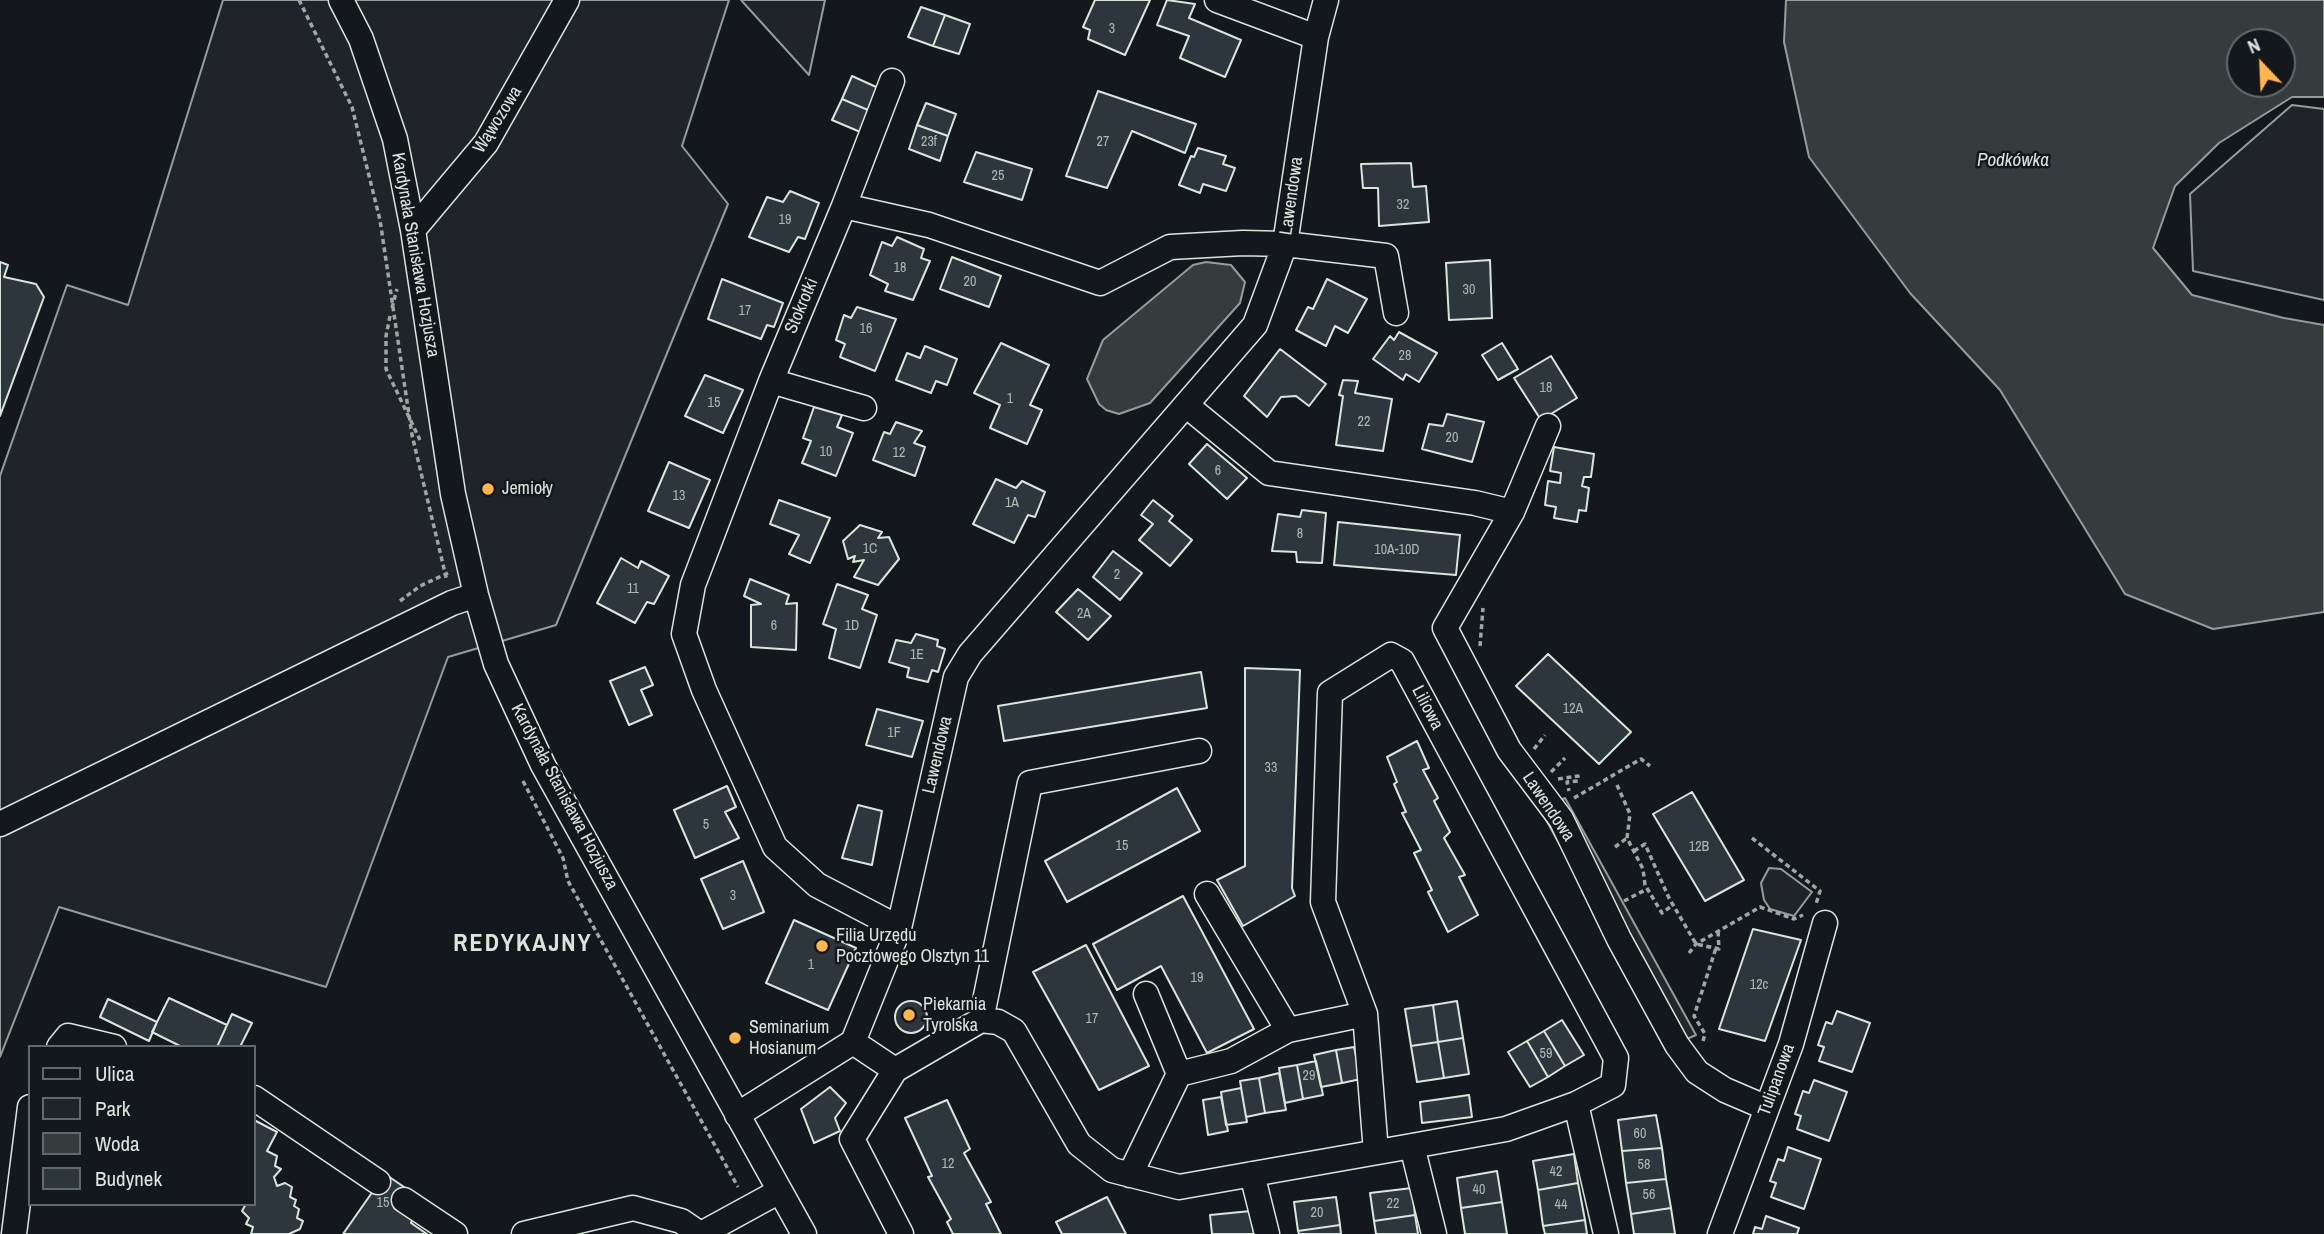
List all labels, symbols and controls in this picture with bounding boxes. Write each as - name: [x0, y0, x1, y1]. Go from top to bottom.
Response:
- house number: 3: [1109, 21, 1115, 37]
- north arrow: [2226, 28, 2296, 98]
- text: N: [2243, 31, 2264, 60]
- street label: Wąwozowa: [469, 83, 527, 157]
- house number: 23f: [921, 134, 937, 150]
- house number: 27: [1097, 134, 1109, 150]
- water label: Podkówka: [1977, 150, 2049, 172]
- street label: Kardynała Stanisława Hozjusza: [386, 151, 444, 359]
- street label: Lawendowa: [1276, 155, 1308, 237]
- house number: 25: [992, 168, 1004, 184]
- house number: 32: [1397, 197, 1409, 213]
- house number: 19: [779, 212, 791, 228]
- house number: 18: [894, 260, 906, 276]
- house number: 20: [964, 274, 976, 290]
- street label: Stokrotki: [781, 275, 823, 337]
- house number: 30: [1463, 282, 1475, 298]
- house number: 17: [739, 303, 751, 319]
- house number: 16: [860, 321, 872, 337]
- house number: 28: [1399, 348, 1411, 364]
- house number: 18: [1540, 380, 1552, 396]
- house number: 1: [1007, 391, 1013, 407]
- house number: 15: [708, 395, 720, 411]
- house number: 22: [1358, 414, 1370, 430]
- house number: 20: [1446, 430, 1458, 446]
- house number: 10: [820, 444, 832, 460]
- house number: 12: [893, 445, 905, 461]
- house number: 6: [1215, 463, 1221, 479]
- place label: Jemioły: [502, 478, 553, 500]
- marker: Jemioły: [480, 481, 496, 497]
- house number: 13: [673, 488, 685, 504]
- house number: 1A: [1005, 495, 1019, 511]
- house number: 8: [1297, 526, 1303, 542]
- house number: 1C: [863, 541, 877, 557]
- house number: 10A-10D: [1374, 542, 1420, 558]
- house number: 2: [1114, 567, 1120, 583]
- house number: 11: [627, 581, 639, 597]
- house number: 2A: [1077, 606, 1091, 622]
- house number: 6: [771, 618, 777, 634]
- house number: 1D: [845, 618, 859, 634]
- house number: 1E: [910, 647, 924, 663]
- street label: Liliowa: [1406, 682, 1448, 734]
- street label: Kardynała Stanisława Hozjusza: [506, 700, 622, 894]
- house number: 12A: [1563, 701, 1583, 717]
- street label: Lawendowa: [919, 714, 957, 796]
- house number: 1F: [887, 725, 901, 741]
- house number: 33: [1265, 760, 1277, 776]
- street label: Lawendowa: [1517, 768, 1579, 846]
- house number: 5: [703, 817, 709, 833]
- house number: 15: [1116, 838, 1128, 854]
- house number: 12B: [1689, 839, 1709, 855]
- house number: 3: [730, 888, 736, 904]
- place label: Filia Urzędu Pocztowego Olsztyn 11: [836, 925, 989, 968]
- district label: REDYKAJNY: [454, 931, 592, 959]
- marker: Filia Urzędu Pocztowego Olsztyn 11: [814, 938, 830, 954]
- house number: 1: [808, 957, 814, 973]
- house number: 19: [1191, 970, 1203, 986]
- house number: 12c: [1750, 977, 1768, 993]
- place label: Piekarnia Tyrolska: [923, 994, 986, 1036]
- marker: Piekarnia Tyrolska: [901, 1007, 917, 1023]
- house number: 17: [1086, 1011, 1098, 1027]
- place label: Seminarium Hosianum: [749, 1017, 829, 1060]
- marker: Seminarium Hosianum: [727, 1030, 743, 1046]
- street label: Tulipanowa: [1754, 1041, 1800, 1119]
- legend: [28, 1045, 256, 1206]
- house number: 59: [1540, 1046, 1552, 1062]
- text: Ulica: [95, 1059, 134, 1088]
- house number: 29: [1303, 1068, 1315, 1084]
- text: Park: [95, 1094, 130, 1123]
- house number: 60: [1634, 1126, 1646, 1142]
- text: Woda: [95, 1129, 140, 1158]
- house number: 12: [942, 1156, 954, 1172]
- house number: 58: [1638, 1157, 1650, 1173]
- text: Budynek: [95, 1164, 162, 1193]
- house number: 42: [1550, 1164, 1562, 1180]
- house number: 40: [1473, 1182, 1485, 1198]
- house number: 56: [1643, 1187, 1655, 1203]
- house number: 15: [377, 1195, 389, 1211]
- house number: 22: [1387, 1196, 1399, 1212]
- house number: 44: [1555, 1197, 1567, 1213]
- house number: 20: [1311, 1205, 1323, 1221]

